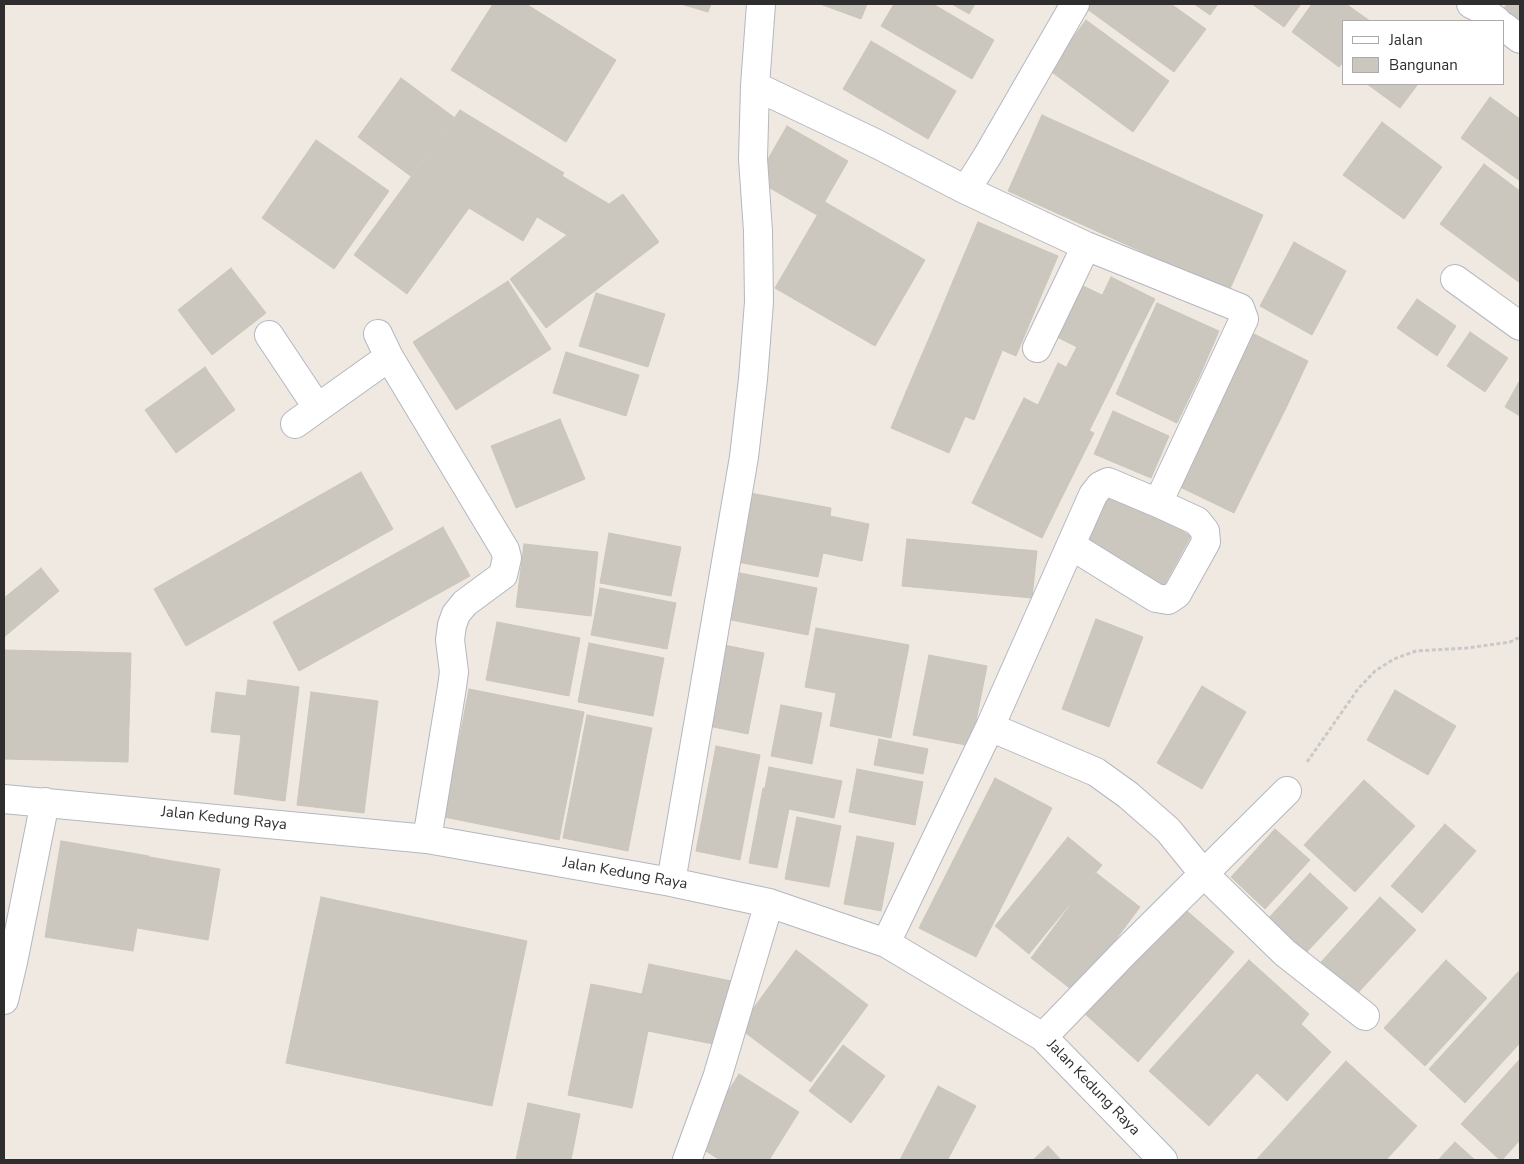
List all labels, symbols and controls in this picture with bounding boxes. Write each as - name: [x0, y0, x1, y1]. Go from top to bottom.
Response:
- legend: [1342, 20, 1504, 85]
- text: Jalan: [1389, 30, 1423, 50]
- text: Bangunan: [1389, 55, 1458, 75]
- street label: Jalan Kedung Raya: [160, 803, 288, 835]
- street label: Jalan Kedung Raya: [561, 854, 689, 894]
- street label: Jalan Kedung Raya: [1043, 1036, 1143, 1140]

